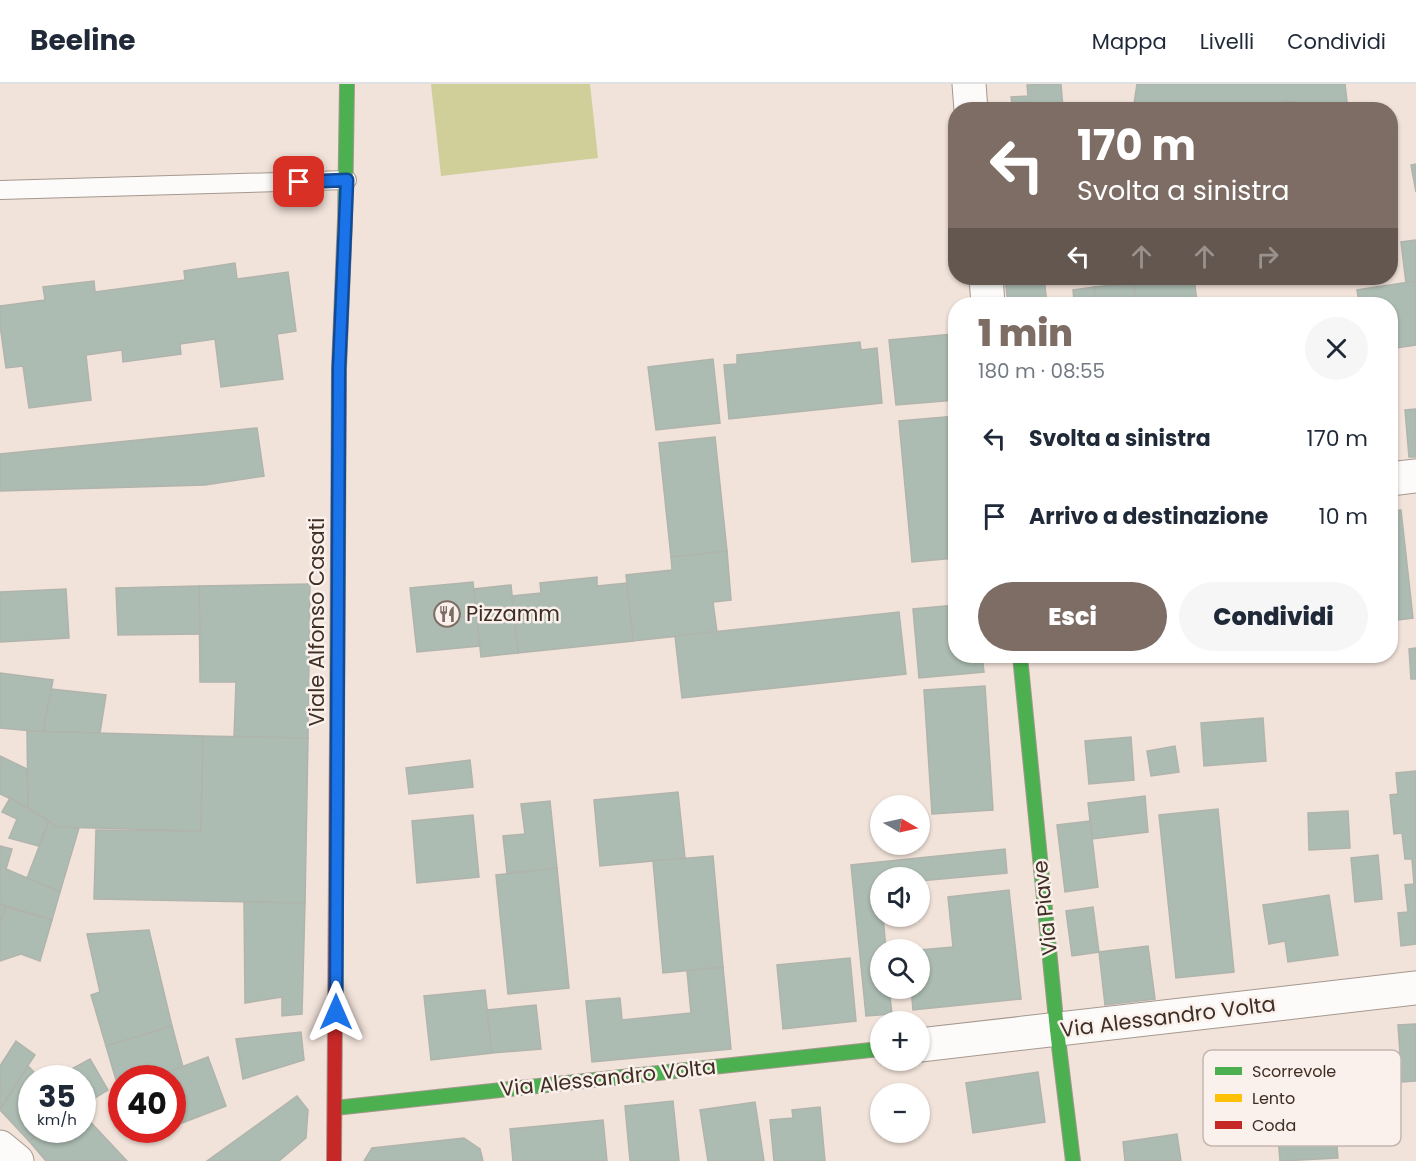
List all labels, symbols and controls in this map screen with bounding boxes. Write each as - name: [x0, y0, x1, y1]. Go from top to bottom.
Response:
- text: Beeline: [30, 21, 136, 60]
- text: Mappa: [1092, 27, 1167, 56]
- text: Livelli: [1200, 27, 1254, 56]
- text: Condividi: [1287, 27, 1386, 56]
- text: 170 m: [1077, 116, 1196, 175]
- icon: left: [978, 126, 1056, 204]
- pin: [273, 156, 324, 207]
- icon: arrive: [282, 165, 315, 198]
- text: Svolta a sinistra: [1077, 172, 1290, 209]
- icon: left: [1062, 240, 1095, 273]
- icon: ahead: [1125, 240, 1158, 273]
- icon: ahead: [1188, 240, 1221, 273]
- icon: right: [1251, 240, 1284, 273]
- text: 1 min: [978, 308, 1073, 359]
- button: close: [1305, 317, 1368, 380]
- text: 180 m · 08:55: [978, 357, 1105, 385]
- icon: left: [978, 422, 1011, 455]
- text: Svolta a sinistra: [1029, 423, 1211, 454]
- text: 170 m: [1307, 423, 1368, 454]
- icon: arrive: [978, 500, 1011, 533]
- text: Arrivo a destinazione: [1029, 501, 1268, 532]
- text: 10 m: [1319, 501, 1368, 532]
- street label: Viale Alfonso Casati: [302, 518, 331, 726]
- button: Esci: [978, 582, 1167, 651]
- button: Condividi: [1179, 582, 1368, 651]
- restaurant icon: Pizzamm: [432, 599, 462, 629]
- place label: Pizzamm: [466, 599, 560, 628]
- north arrow: [870, 795, 930, 855]
- map controls: [870, 795, 930, 1143]
- street label: Via Piave: [1025, 859, 1064, 957]
- button: sound: [870, 867, 930, 927]
- button: search: [870, 939, 930, 999]
- position arrow: [304, 980, 368, 1044]
- street label: Via Alessandro Volta: [1059, 989, 1277, 1044]
- button: +: [870, 1011, 930, 1071]
- legend: [1203, 1050, 1401, 1146]
- street label: Via Alessandro Volta: [499, 1052, 717, 1103]
- text: Scorrevole: [1252, 1060, 1336, 1083]
- speed limit sign: 40: [108, 1065, 186, 1143]
- text: 35: [38, 1075, 76, 1118]
- button: −: [870, 1083, 930, 1143]
- text: Lento: [1252, 1087, 1295, 1110]
- text: km/h: [37, 1109, 77, 1130]
- text: Coda: [1252, 1114, 1296, 1137]

